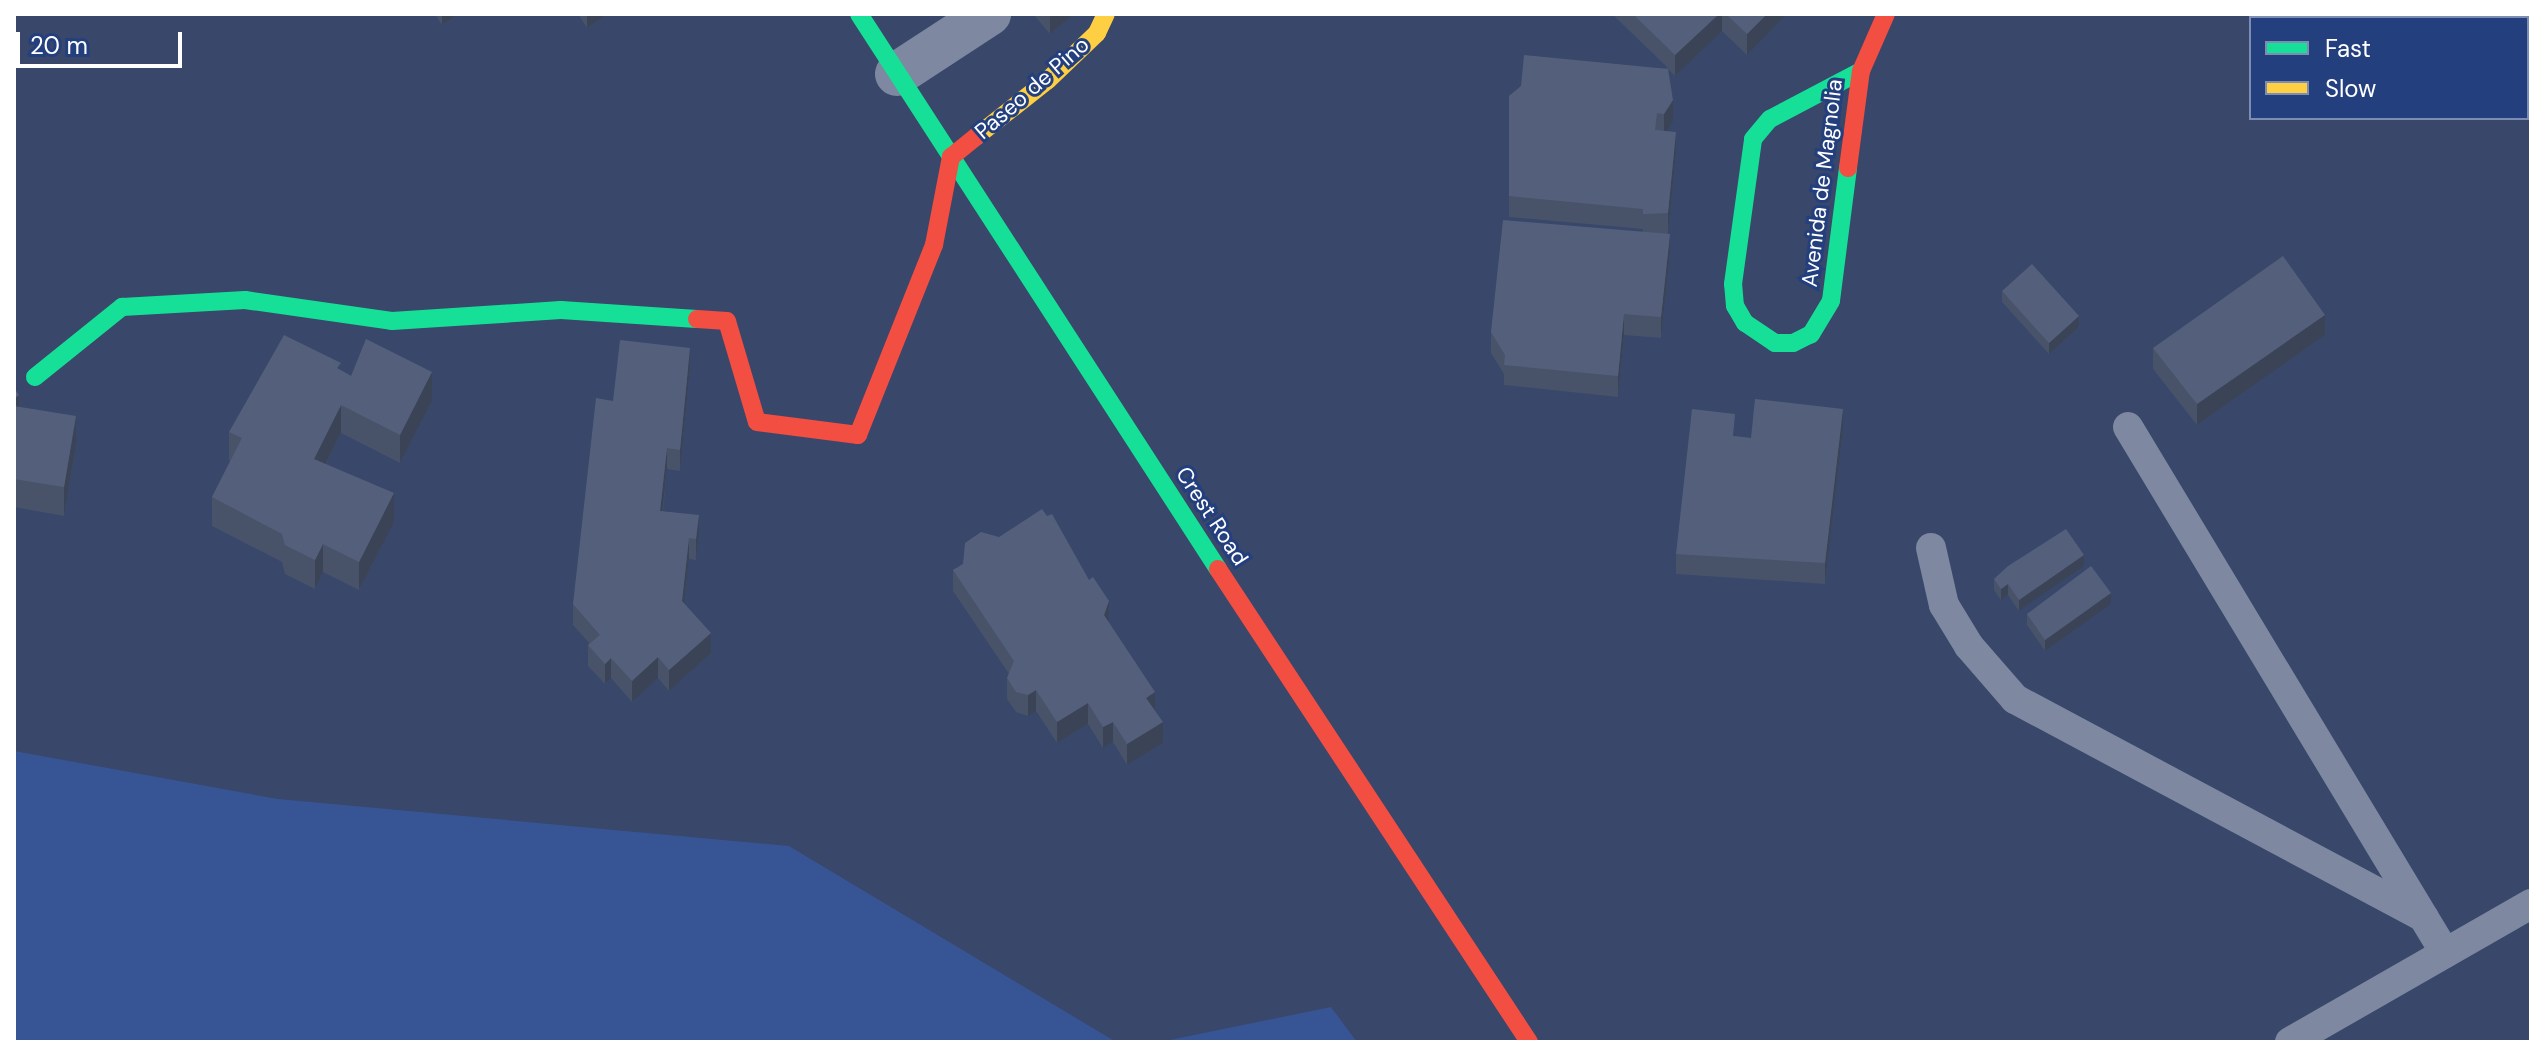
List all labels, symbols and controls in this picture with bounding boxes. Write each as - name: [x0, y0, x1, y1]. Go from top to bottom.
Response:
- scale bar: [20, 16, 186, 66]
- legend: [2249, 16, 2529, 120]
- text: 20 m: [30, 30, 88, 61]
- street label: Paseo de Pino: [970, 31, 1094, 145]
- text: Fast: [2325, 33, 2371, 64]
- text: Slow: [2325, 73, 2376, 104]
- street label: Avenida de Magnolia: [1796, 78, 1848, 288]
- street label: Crest Road: [1170, 462, 1254, 570]

